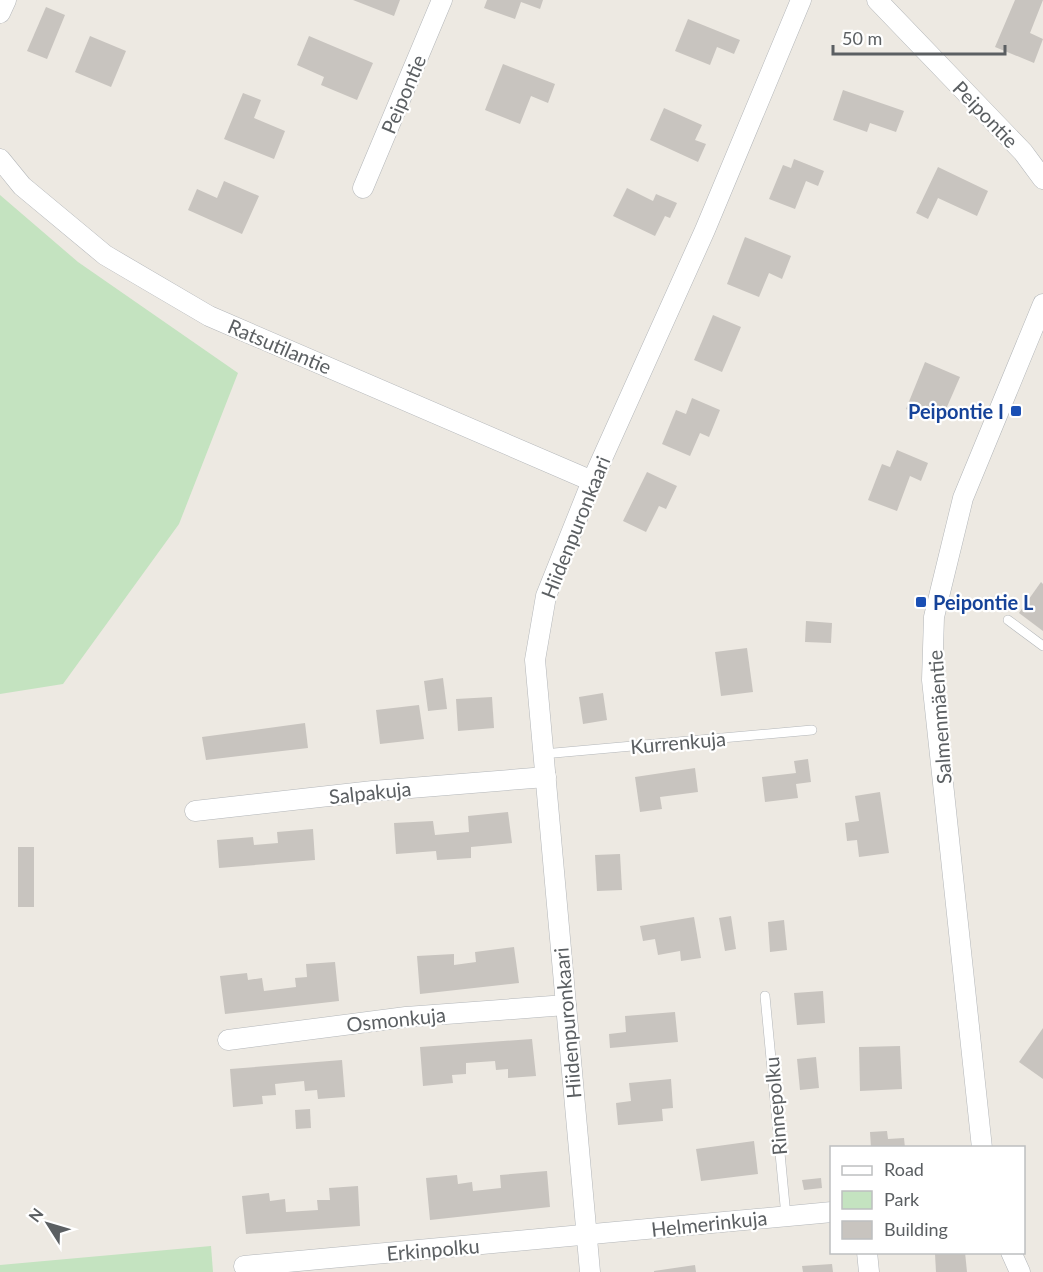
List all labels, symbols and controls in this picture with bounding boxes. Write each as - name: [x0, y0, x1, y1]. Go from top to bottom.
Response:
- scale bar: [833, 18, 1006, 56]
- text: 50 m: [842, 27, 882, 49]
- street label: Peipontie: [376, 51, 430, 137]
- street label: Peipontie: [948, 76, 1024, 152]
- street label: Ratsutilantie: [225, 313, 335, 379]
- place label: Peipontie I: [908, 399, 1004, 423]
- marker: Peipontie I: [1009, 404, 1023, 418]
- street label: Hiidenpuronkaari: [535, 452, 615, 602]
- place label: Peipontie L: [933, 590, 1034, 614]
- marker: Peipontie L: [914, 595, 928, 609]
- street label: Salmenmäentie: [922, 649, 956, 785]
- street label: Kurrenkuja: [629, 726, 727, 758]
- street label: Salpakuja: [328, 776, 412, 808]
- street label: Hiidenpuronkaari: [548, 946, 586, 1100]
- street label: Osmonkuja: [345, 1002, 447, 1036]
- street label: Rinnepolku: [759, 1056, 791, 1156]
- legend: [830, 1146, 1025, 1254]
- text: Road: [884, 1158, 924, 1180]
- text: Park: [884, 1188, 920, 1210]
- north arrow: [18, 1194, 78, 1254]
- text: N: [24, 1204, 47, 1225]
- street label: Helmerinkuja: [650, 1205, 768, 1241]
- text: Building: [884, 1218, 948, 1240]
- street label: Erkinpolku: [386, 1233, 480, 1265]

